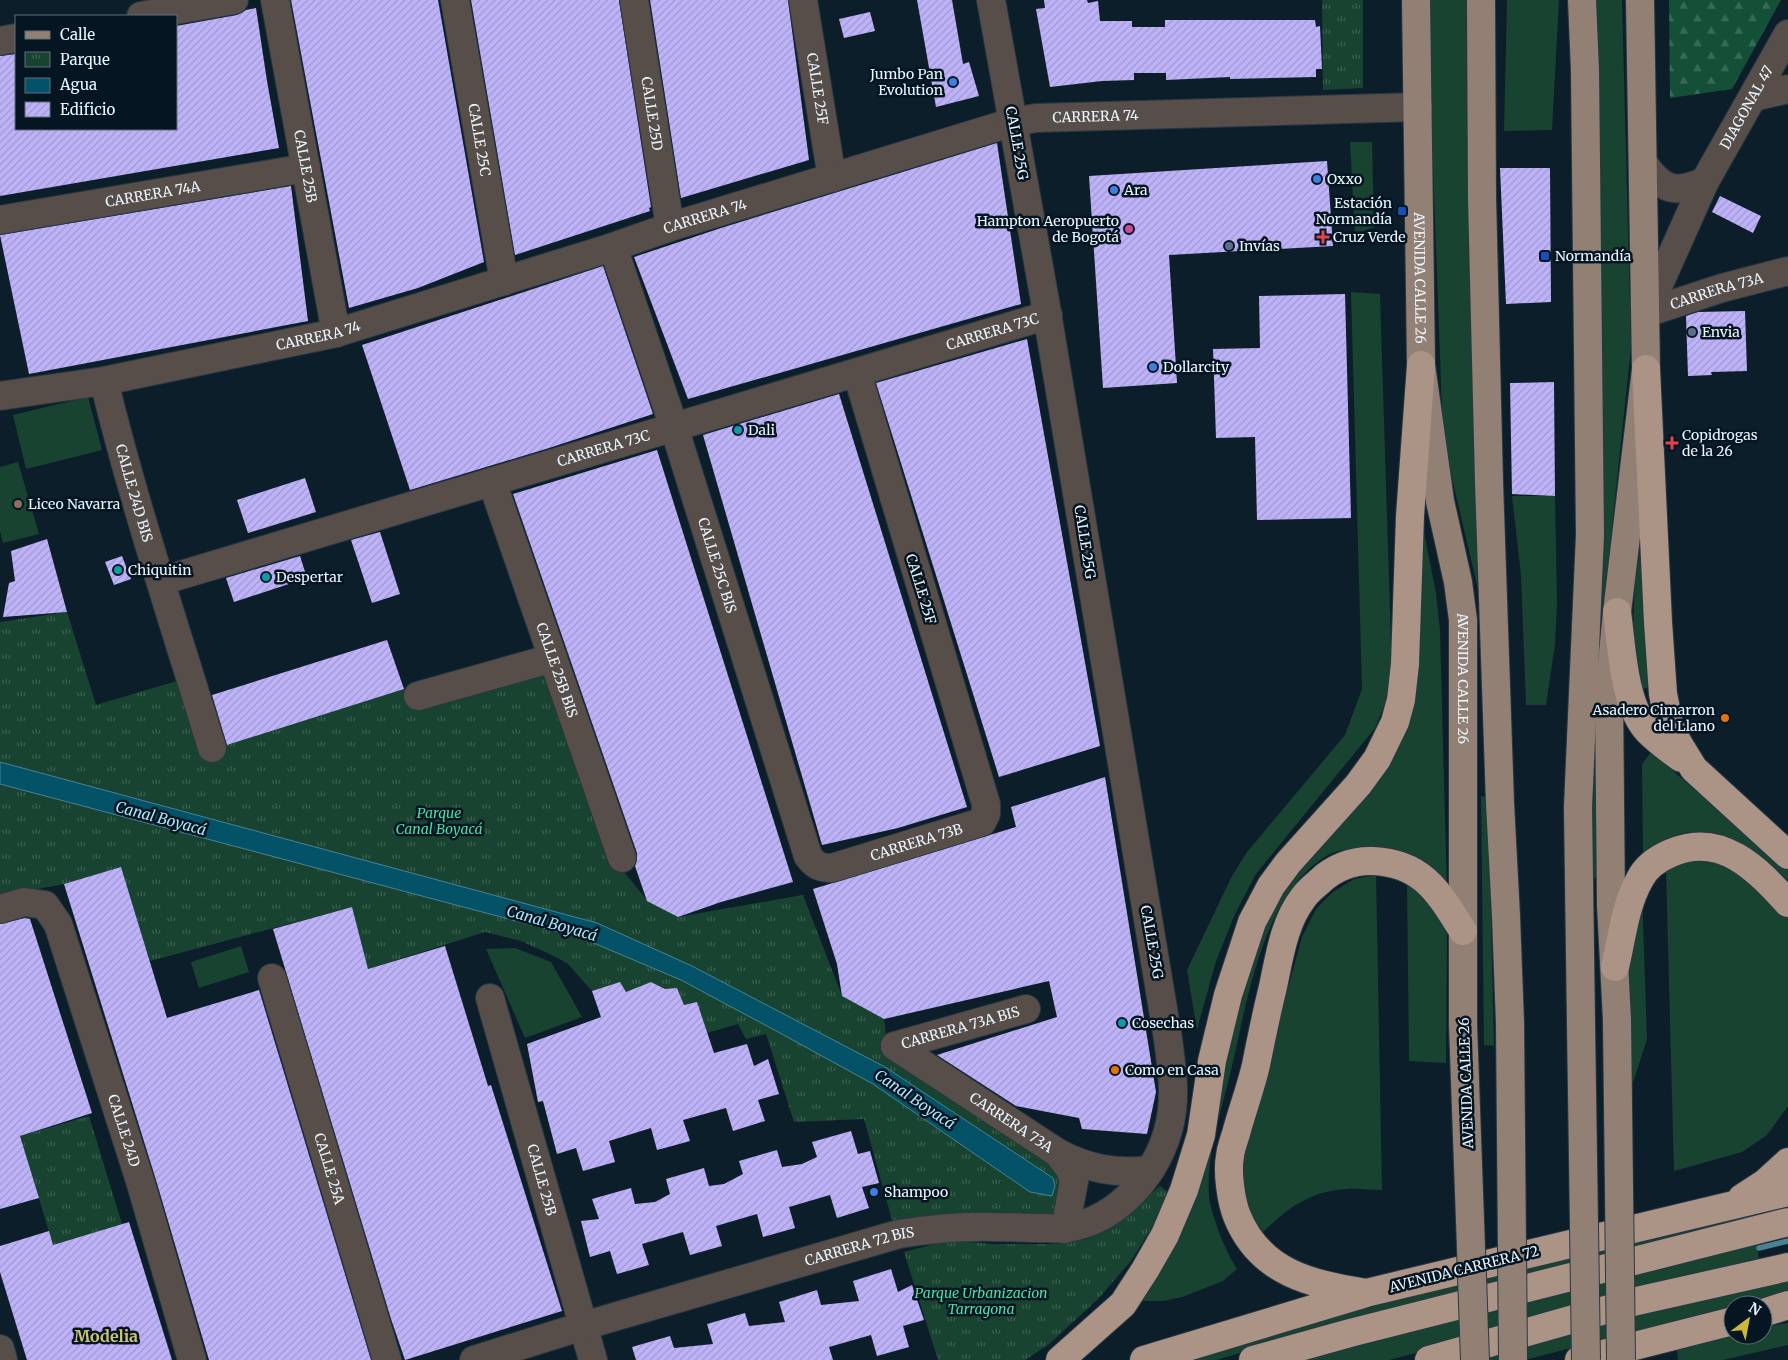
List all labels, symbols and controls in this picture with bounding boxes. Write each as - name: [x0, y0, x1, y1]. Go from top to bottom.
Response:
- legend: [15, 15, 178, 130]
- text: Calle: [60, 25, 95, 44]
- text: Parque: [60, 50, 110, 69]
- street label: CALLE 25F: [803, 52, 832, 127]
- street label: DIAGONAL 47: [1716, 62, 1777, 153]
- place label: Jumbo Pan Evolution: [869, 65, 943, 99]
- text: Agua: [59, 75, 97, 94]
- street label: CALLE 25D: [637, 75, 667, 152]
- marker: Jumbo Pan Evolution: [947, 76, 959, 88]
- text: Edificio: [60, 100, 116, 119]
- street label: CALLE 25C: [464, 102, 495, 178]
- street label: CALLE 25G: [1002, 105, 1032, 181]
- street label: CARRERA 74: [1052, 106, 1139, 127]
- street label: CALLE 25B: [290, 128, 321, 204]
- place label: Oxxo: [1327, 170, 1362, 188]
- marker: Oxxo: [1311, 173, 1323, 185]
- street label: CARRERA 74A: [104, 177, 202, 211]
- place label: Ara: [1123, 181, 1148, 199]
- marker: Ara: [1108, 184, 1120, 196]
- place label: Estación Normandía: [1316, 194, 1392, 228]
- street label: CARRERA 74: [661, 195, 749, 238]
- marker: Estación Normandía: [1396, 205, 1408, 217]
- street label: AVENIDA CALLE 26: [1410, 211, 1430, 344]
- place label: Hampton Aeropuerto de Bogotá: [977, 212, 1119, 246]
- marker: Hampton Aeropuerto de Bogotá: [1123, 223, 1135, 235]
- place label: Cruz Verde: [1333, 228, 1406, 246]
- marker: Cruz Verde: [1317, 231, 1329, 243]
- place label: Invías: [1239, 237, 1280, 255]
- marker: Invías: [1223, 240, 1235, 252]
- place label: Normandía: [1555, 247, 1632, 265]
- marker: Normandía: [1539, 250, 1551, 262]
- street label: CARRERA 73A: [1668, 269, 1765, 313]
- street label: CARRERA 73C: [944, 309, 1041, 354]
- street label: CARRERA 74: [274, 317, 363, 354]
- place label: Envia: [1702, 323, 1740, 341]
- marker: Envia: [1686, 326, 1698, 338]
- place label: Dollarcity: [1163, 358, 1230, 376]
- marker: Dollarcity: [1147, 361, 1159, 373]
- place label: Dali: [748, 421, 776, 439]
- marker: Dali: [732, 424, 744, 436]
- street label: CARRERA 73C: [555, 426, 652, 471]
- place label: Copidrogas de la 26: [1682, 426, 1758, 460]
- marker: Copidrogas de la 26: [1666, 437, 1678, 449]
- street label: CALLE 24D BIS: [112, 442, 157, 544]
- place label: Liceo Navarra: [28, 495, 121, 513]
- marker: Liceo Navarra: [12, 498, 24, 510]
- street label: CALLE 25G: [1070, 504, 1100, 580]
- street label: CALLE 25C BIS: [694, 515, 741, 615]
- street label: CALLE 25F: [902, 552, 940, 627]
- place label: Chiquitin: [128, 561, 192, 579]
- marker: Chiquitin: [112, 564, 124, 576]
- place label: Despertar: [276, 568, 343, 586]
- marker: Despertar: [260, 571, 272, 583]
- street label: AVENIDA CALLE 26: [1453, 611, 1472, 744]
- street label: CALLE 25B BIS: [532, 620, 582, 720]
- place label: Asadero Cimarron del Llano: [1592, 701, 1715, 735]
- marker: Asadero Cimarron del Llano: [1719, 712, 1731, 724]
- water label: Canal Boyacá: [113, 797, 209, 839]
- park label: Parque Canal Boyacá: [395, 804, 483, 838]
- street label: CARRERA 73B: [868, 820, 965, 865]
- water label: Canal Boyacá: [505, 901, 600, 945]
- street label: CALLE 25G: [1137, 904, 1167, 980]
- street label: CARRERA 73A BIS: [899, 1002, 1022, 1053]
- place label: Cosechas: [1132, 1014, 1194, 1032]
- marker: Cosechas: [1116, 1017, 1128, 1029]
- street label: AVENIDA CALLE 26: [1455, 1017, 1477, 1150]
- place label: Como en Casa: [1125, 1061, 1219, 1079]
- marker: Como en Casa: [1109, 1064, 1121, 1076]
- water label: Canal Boyacá: [871, 1065, 959, 1133]
- street label: CARRERA 73A: [966, 1088, 1056, 1156]
- street label: CALLE 24D: [104, 1092, 144, 1169]
- street label: CALLE 25A: [310, 1131, 349, 1207]
- street label: CALLE 25B: [523, 1142, 560, 1218]
- place label: Shampoo: [884, 1183, 948, 1201]
- marker: Shampoo: [868, 1186, 880, 1198]
- street label: CARRERA 72 BIS: [803, 1223, 915, 1270]
- street label: AVENIDA CARRERA 72: [1386, 1242, 1541, 1297]
- park label: Parque Urbanizacion Tarragona: [915, 1284, 1047, 1318]
- north arrow: [1723, 1295, 1773, 1345]
- text: N: [1745, 1298, 1764, 1320]
- district label: Modelia: [74, 1326, 138, 1346]

